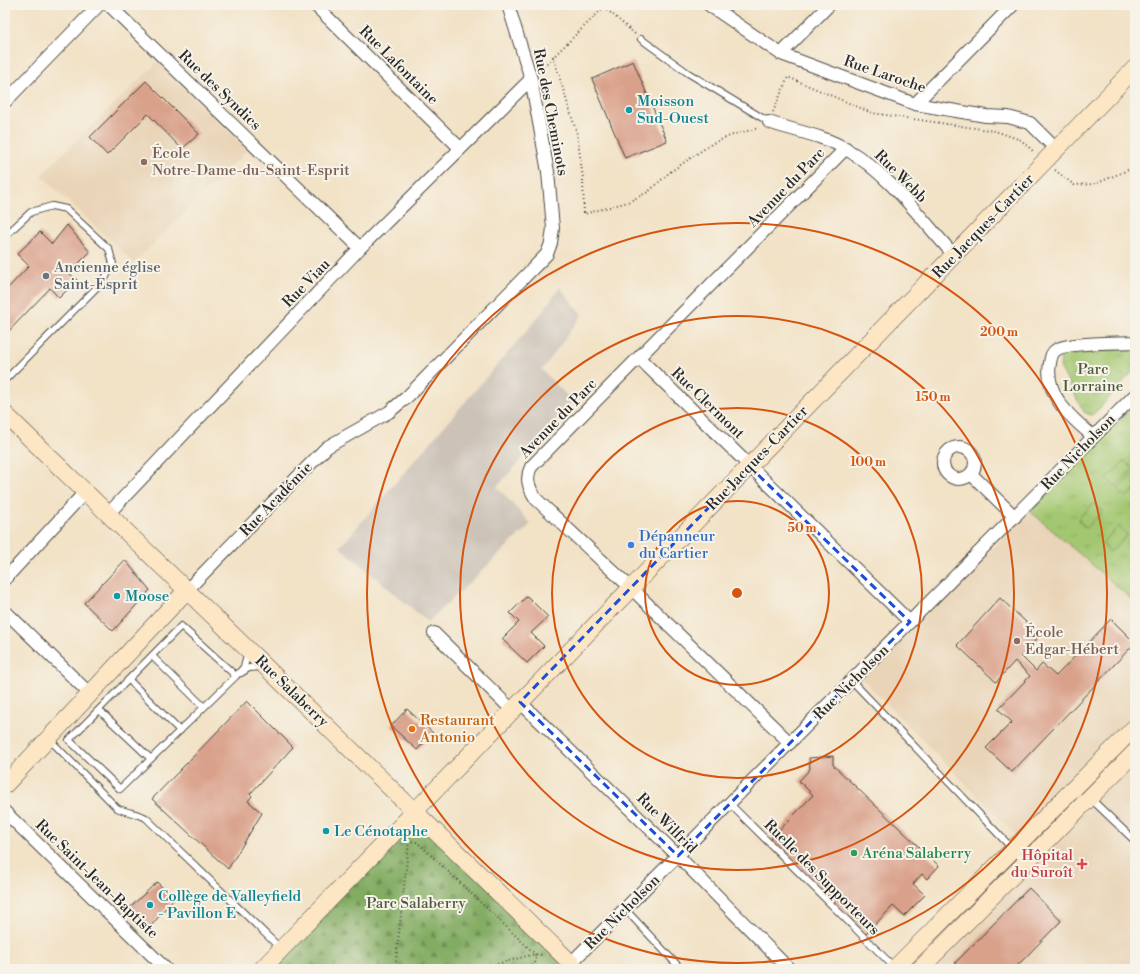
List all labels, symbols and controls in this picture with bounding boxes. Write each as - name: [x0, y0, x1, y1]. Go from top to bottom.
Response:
- street label: Rue Lafontaine: [355, 22, 442, 109]
- street label: Rue des Syndics: [174, 46, 265, 135]
- street label: Rue des Cheminots: [529, 47, 572, 177]
- street label: Rue Laroche: [841, 52, 928, 97]
- place label: Moisson Sud-Ouest: [637, 92, 710, 128]
- marker: Moisson Sud-Ouest: [624, 105, 634, 115]
- place label: École Notre-Dame-du-Saint-Esprit: [152, 143, 350, 180]
- street label: Avenue du Parc: [743, 143, 829, 232]
- street label: Rue Webb: [870, 146, 931, 207]
- marker: École Notre-Dame-du-Saint-Esprit: [139, 157, 149, 167]
- street label: Rue Jacques-Cartier: [928, 170, 1039, 283]
- street label: Rue Viau: [278, 255, 335, 312]
- place label: Ancienne église Saint-Esprit: [53, 258, 161, 294]
- marker: Ancienne église Saint-Esprit: [41, 271, 51, 281]
- text: 200 m: [980, 325, 1018, 340]
- park label: Parc Lorraine: [1063, 360, 1123, 396]
- street label: Rue Clermont: [667, 364, 749, 443]
- street label: Avenue du Parc: [515, 374, 601, 463]
- text: 150 m: [916, 390, 950, 405]
- street label: Rue Jacques-Cartier: [702, 402, 813, 515]
- street label: Rue Nicholson: [1037, 410, 1120, 495]
- text: 100 m: [850, 455, 886, 470]
- street label: Rue Académie: [236, 458, 317, 541]
- text: 50 m: [787, 521, 817, 536]
- place label: Dépanneur du Cartier: [639, 527, 715, 563]
- marker: Dépanneur du Cartier: [626, 540, 636, 550]
- centre of rings: [730, 586, 744, 600]
- place label: Moose: [125, 587, 169, 606]
- marker: Moose: [112, 591, 122, 601]
- place label: École Edgar-Hébert: [1025, 622, 1119, 659]
- marker: École Edgar-Hébert: [1012, 636, 1022, 646]
- street label: Rue Nicholson: [810, 641, 893, 724]
- street label: Rue Salaberry: [251, 652, 333, 732]
- place label: Restaurant Antonio: [419, 711, 495, 747]
- marker: Restaurant Antonio: [407, 724, 417, 734]
- street label: Rue Wilfrid: [632, 789, 701, 858]
- street label: Ruelle des Supporteurs: [760, 815, 884, 939]
- street label: Rue Saint-Jean-Baptiste: [31, 816, 162, 943]
- place label: Le Cénotaphe: [334, 822, 428, 841]
- marker: Le Cénotaphe: [321, 826, 331, 836]
- place label: Aréna Salaberry: [861, 844, 972, 863]
- place label: Hôpital du Suroît: [1011, 846, 1074, 882]
- marker: Aréna Salaberry: [849, 848, 859, 858]
- marker: Hôpital du Suroît: [1076, 858, 1088, 870]
- street label: Rue Nicholson: [581, 871, 664, 954]
- place label: Collège de Valleyfield - Pavillon E: [158, 887, 302, 923]
- park label: Parc Salaberry: [366, 894, 466, 913]
- marker: Collège de Valleyfield - Pavillon E: [145, 900, 155, 910]

